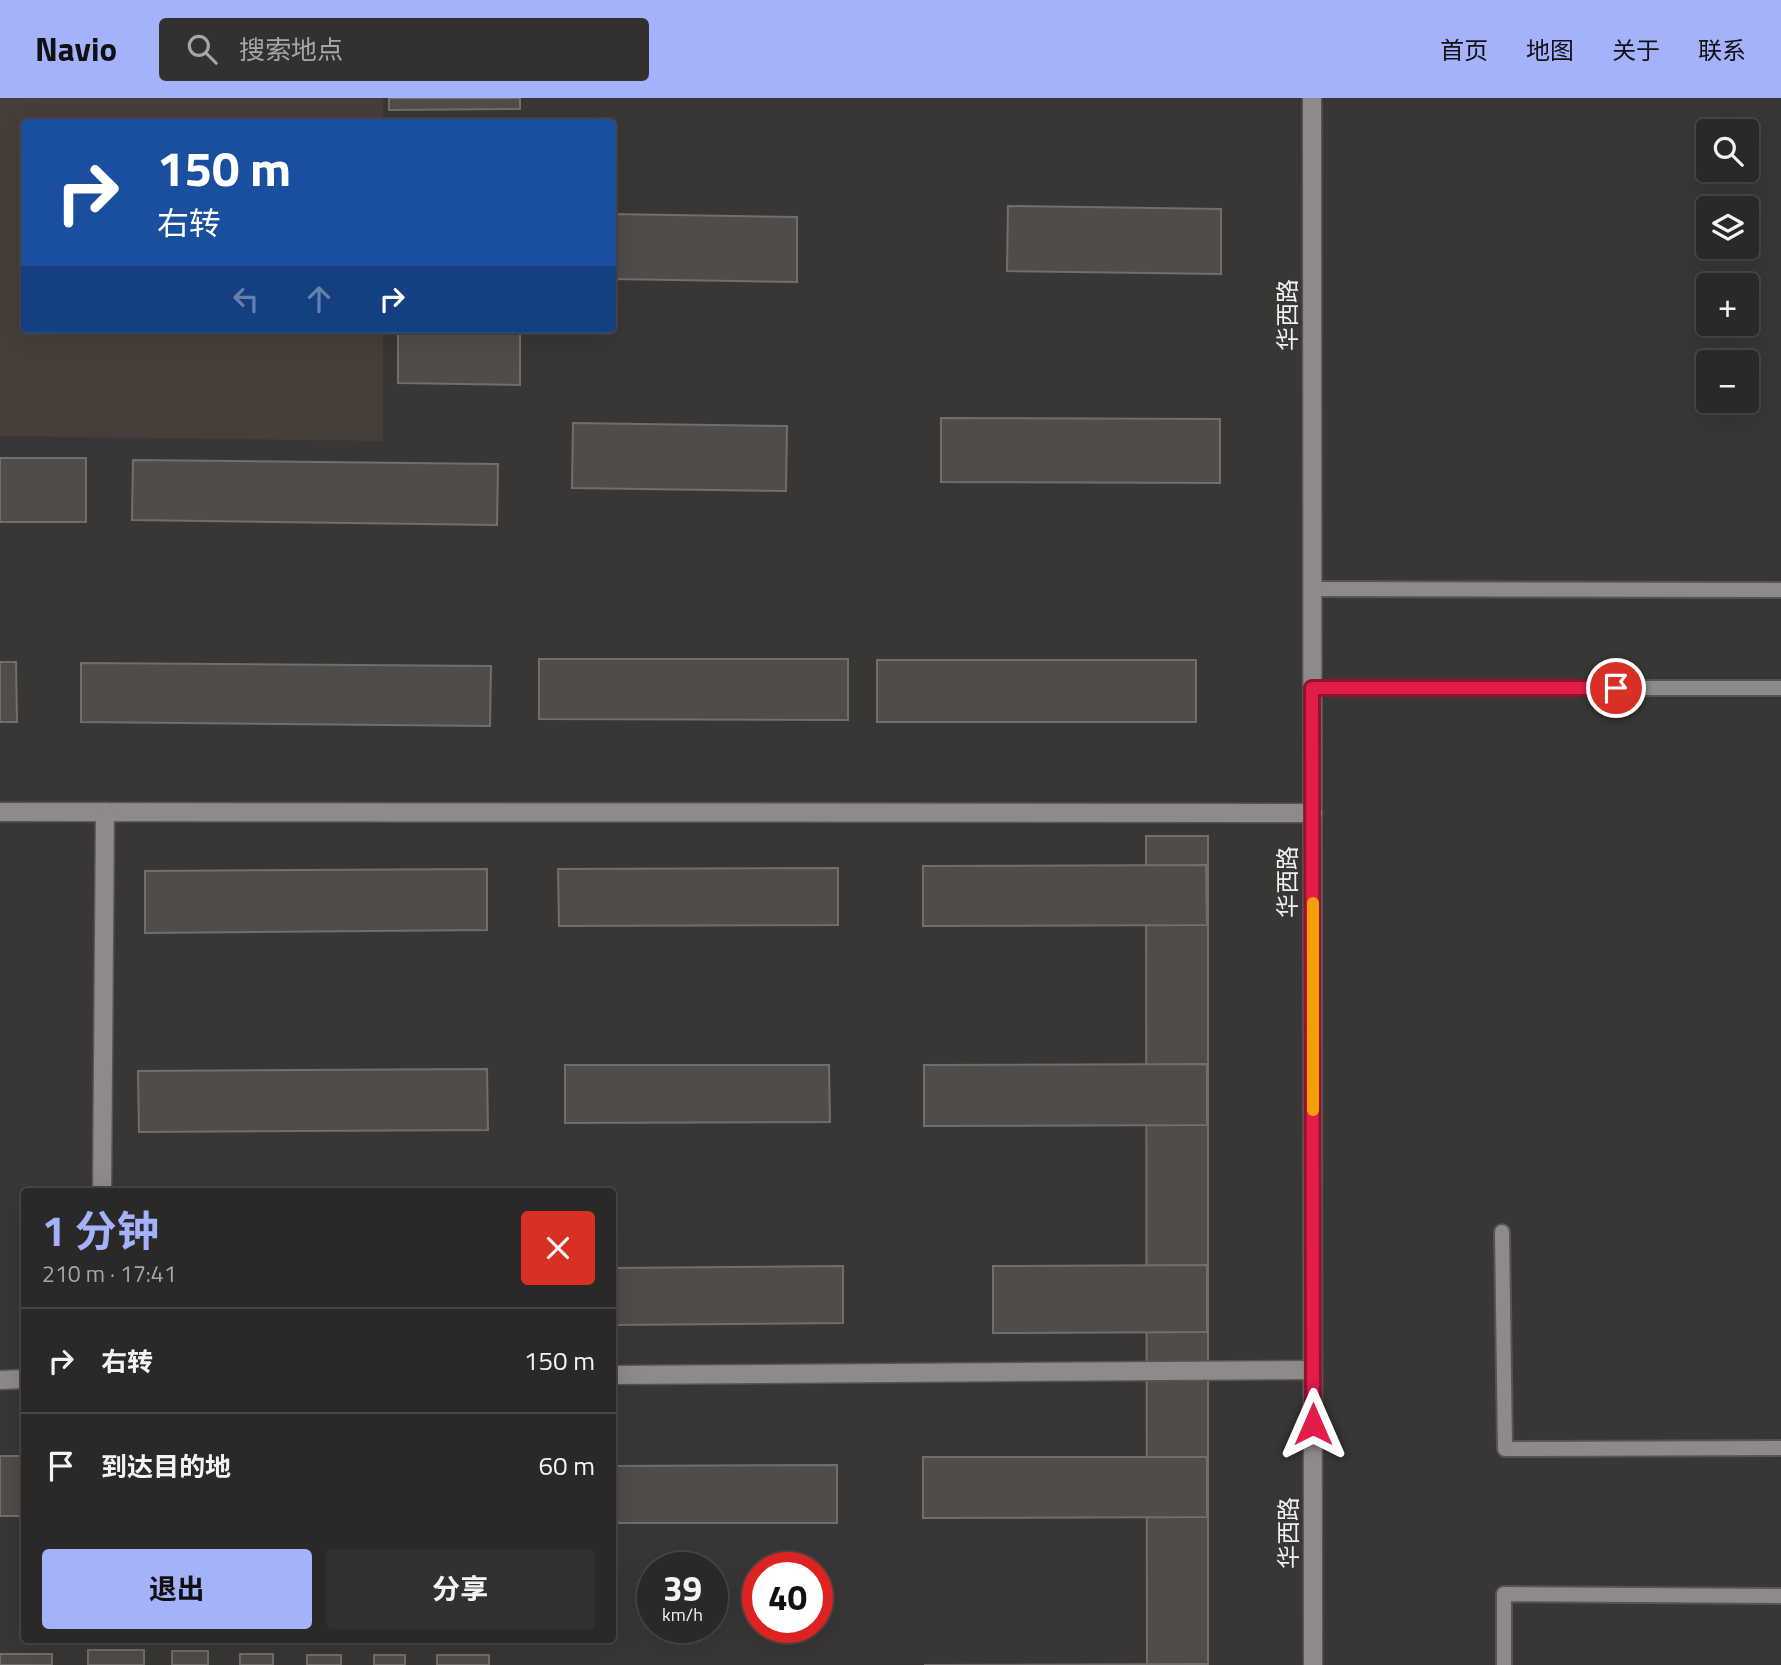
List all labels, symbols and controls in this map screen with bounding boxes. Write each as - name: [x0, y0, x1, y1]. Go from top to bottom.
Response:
- search box: [159, 18, 649, 81]
- text: Navio: [35, 24, 117, 74]
- icon: search: [183, 30, 221, 68]
- text: 搜索地点: [239, 30, 343, 69]
- text: 首页: [1440, 32, 1488, 68]
- text: 地图: [1526, 32, 1574, 68]
- text: 关于: [1612, 32, 1660, 68]
- text: 联系: [1698, 32, 1746, 68]
- map controls: [1696, 119, 1759, 413]
- button: search: [1696, 119, 1759, 182]
- text: 150 m: [157, 130, 291, 205]
- icon: right: [42, 147, 133, 238]
- button: layers: [1696, 196, 1759, 259]
- text: 右转: [157, 199, 221, 247]
- button: +: [1696, 273, 1759, 336]
- street label: 华西路: [1269, 279, 1305, 351]
- icon: left: [227, 280, 265, 318]
- icon: ahead: [300, 280, 338, 318]
- icon: right: [373, 280, 411, 318]
- button: −: [1696, 350, 1759, 413]
- pin: [1586, 658, 1646, 718]
- icon: arrive: [1597, 669, 1635, 707]
- street label: 华西路: [1269, 846, 1305, 918]
- text: 1 分钟: [42, 1198, 159, 1262]
- button: close: [521, 1211, 595, 1285]
- text: 210 m · 17:41: [42, 1256, 177, 1291]
- text: 150 m: [524, 1341, 595, 1380]
- icon: right: [42, 1342, 80, 1380]
- text: 右转: [101, 1342, 153, 1381]
- position arrow: [1276, 1387, 1350, 1461]
- text: 60 m: [538, 1446, 595, 1485]
- icon: arrive: [42, 1447, 80, 1485]
- text: 到达目的地: [101, 1447, 231, 1486]
- street label: 华西路: [1270, 1497, 1306, 1569]
- button: 退出: [42, 1549, 312, 1629]
- button: 分享: [326, 1549, 595, 1629]
- speed limit sign: 40: [742, 1552, 833, 1643]
- text: 39: [663, 1561, 702, 1615]
- text: km/h: [662, 1601, 703, 1628]

